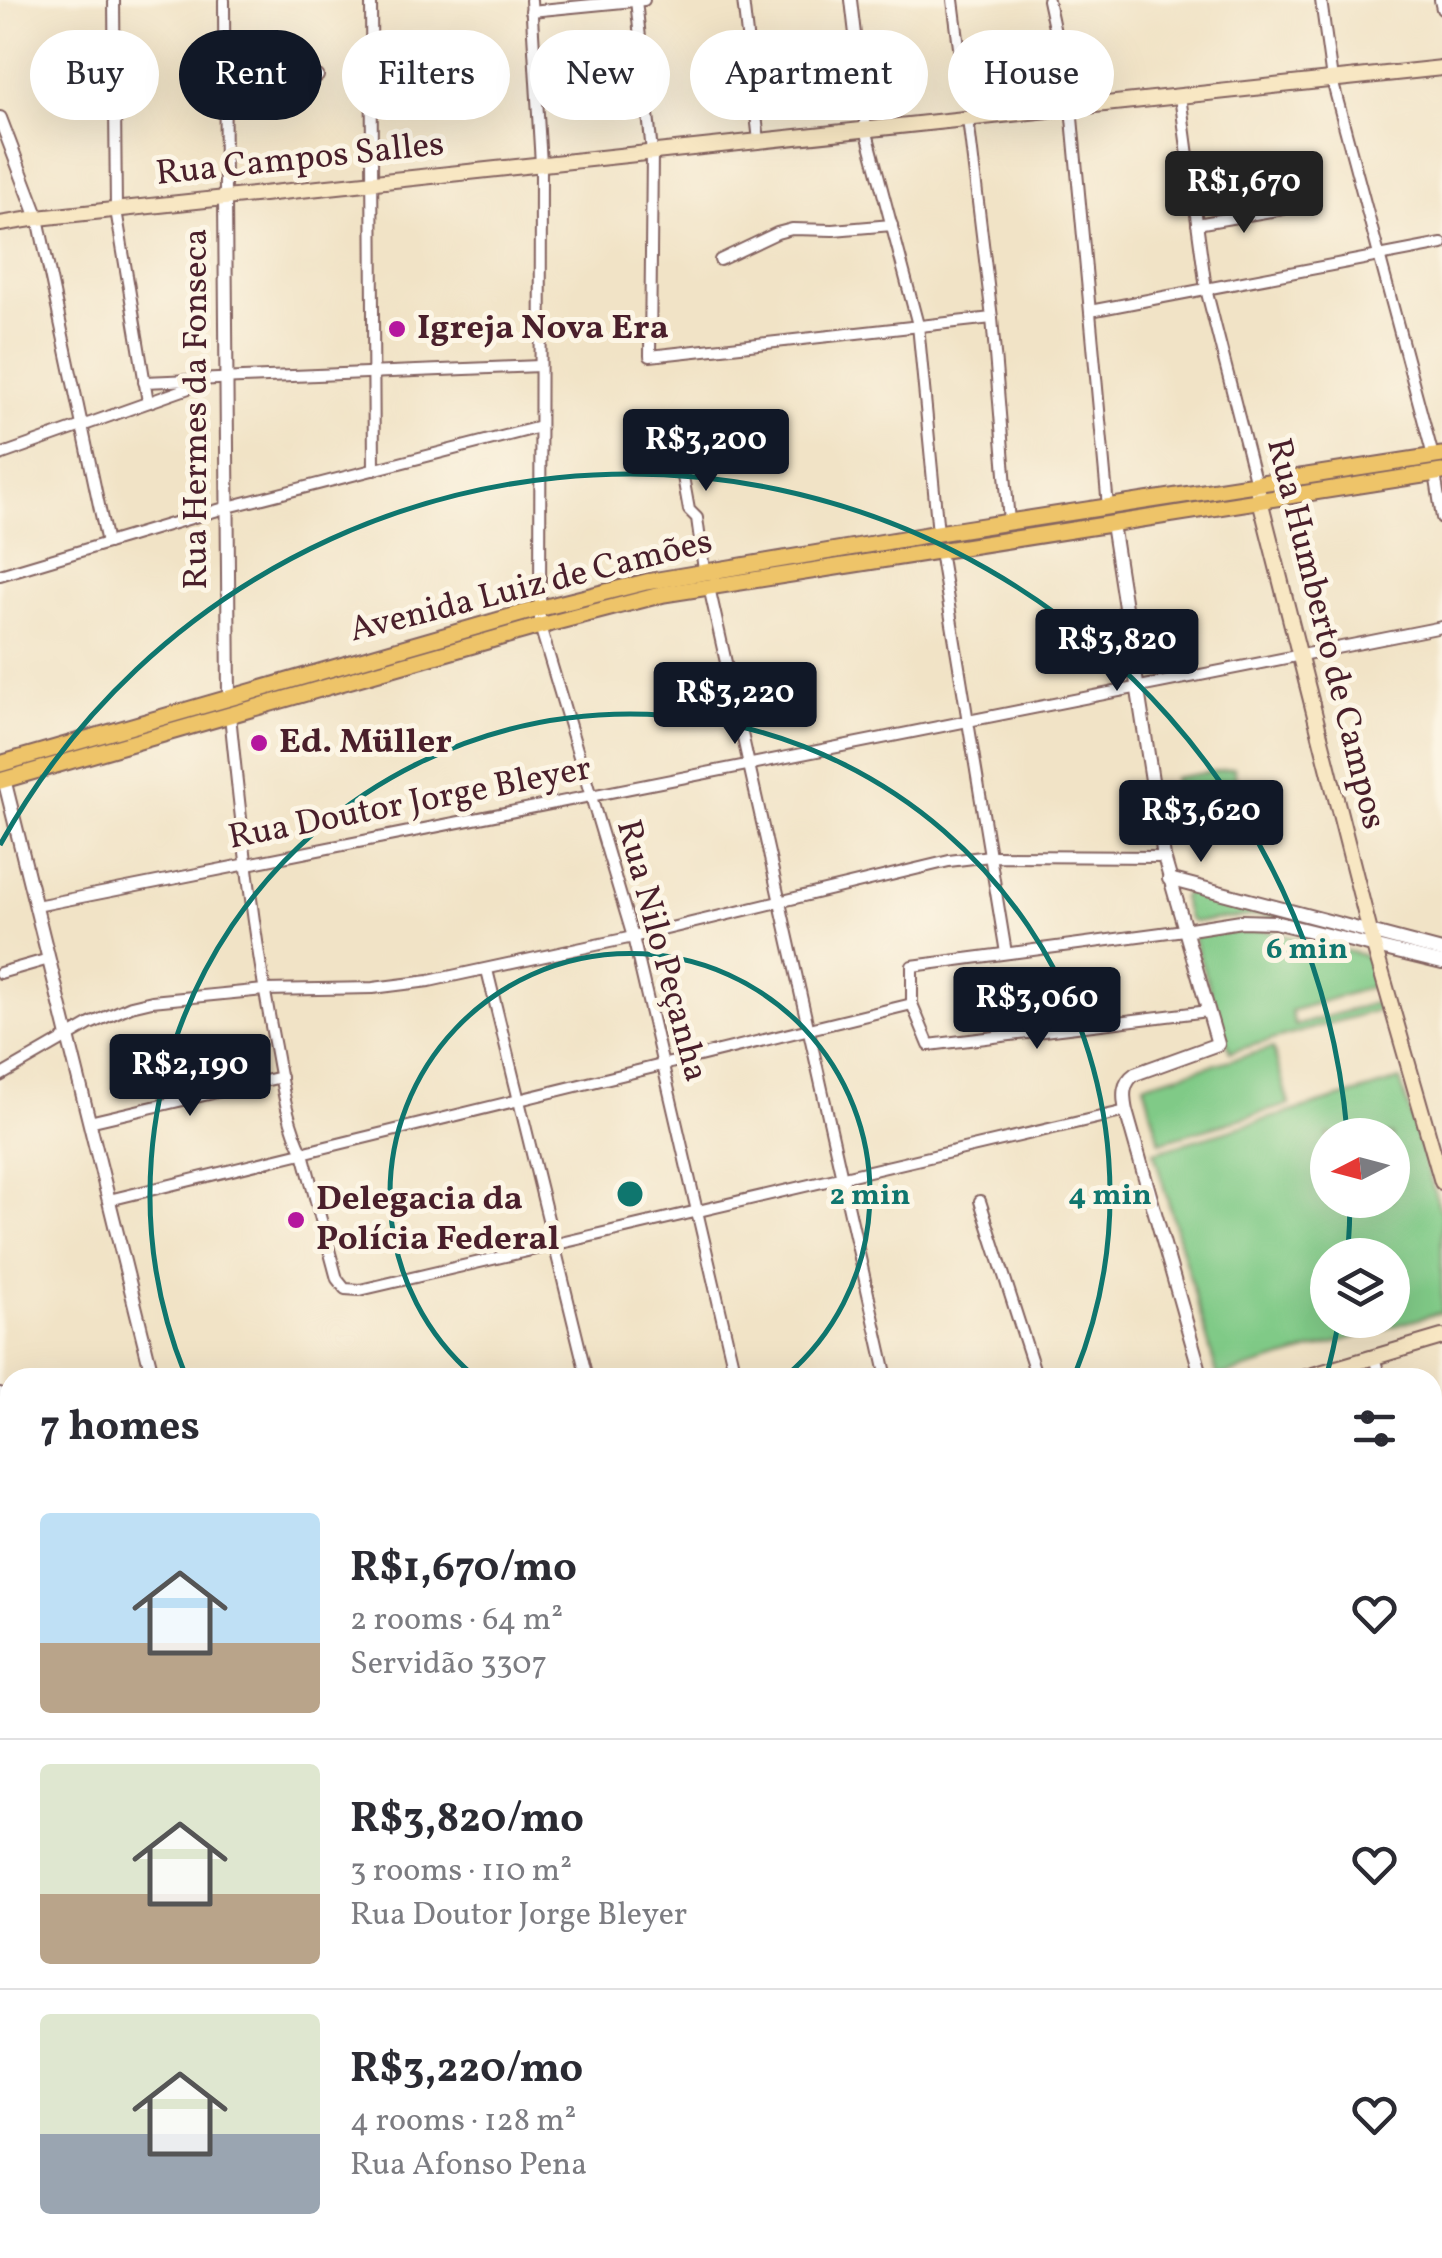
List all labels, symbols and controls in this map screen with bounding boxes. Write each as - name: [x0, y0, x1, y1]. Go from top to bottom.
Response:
- chip: Buy: [30, 30, 159, 120]
- chip: Rent: [179, 30, 322, 120]
- chip: Filters: [342, 30, 510, 120]
- chip: New: [530, 30, 670, 120]
- chip: Apartment: [690, 30, 928, 120]
- chip: House: [948, 30, 1114, 120]
- street label: Rua Campos Salles: [154, 121, 446, 199]
- pin: R$1,670: [1152, 151, 1336, 236]
- text: R$1,670: [1187, 161, 1301, 205]
- street label: Rua Hermes da Fonseca: [173, 228, 221, 590]
- place label: Igreja Nova Era: [417, 305, 669, 353]
- marker: Igreja Nova Era: [386, 318, 408, 340]
- pin: R$3,200: [614, 409, 798, 494]
- text: R$3,200: [645, 419, 767, 463]
- street label: Rua Humberto de Campos: [1253, 433, 1397, 835]
- street label: Avenida Luiz de Camões: [345, 519, 717, 655]
- pin: R$3,820: [1025, 609, 1209, 694]
- text: R$3,820: [1057, 619, 1177, 663]
- pin: R$3,220: [643, 662, 827, 747]
- text: R$3,220: [676, 672, 794, 716]
- place label: Ed. Müller: [279, 719, 452, 767]
- marker: Ed. Müller: [248, 732, 270, 754]
- street label: Rua Doutor Jorge Bleyer: [224, 745, 596, 863]
- pin: R$3,620: [1109, 780, 1293, 865]
- text: R$3,620: [1141, 790, 1261, 834]
- street label: Rua Nilo Peçanha: [603, 815, 719, 1087]
- text: 6 min: [1266, 929, 1348, 971]
- pin: R$3,060: [945, 967, 1129, 1052]
- text: R$3,060: [975, 977, 1099, 1021]
- pin: R$2,190: [98, 1034, 282, 1119]
- text: R$2,190: [132, 1044, 248, 1088]
- north arrow: [1310, 1118, 1410, 1218]
- map controls: [1310, 1118, 1410, 1338]
- text: 2 min: [830, 1175, 910, 1217]
- text: 4 min: [1068, 1175, 1152, 1217]
- place label: Delegacia da Polícia Federal: [316, 1176, 560, 1264]
- centre of rings: [612, 1176, 648, 1212]
- marker: Delegacia da Polícia Federal: [285, 1209, 307, 1231]
- button: layers: [1310, 1238, 1410, 1338]
- text: 7 homes: [40, 1399, 200, 1458]
- icon: filters: [1347, 1401, 1402, 1456]
- text: R$1,670/mo: [350, 1540, 577, 1599]
- icon: home: [120, 1553, 240, 1673]
- icon: heart: [1347, 1586, 1402, 1641]
- text: 2 rooms · 64 m²: [350, 1599, 563, 1643]
- text: Servidão 3307: [350, 1643, 547, 1687]
- text: R$3,820/mo: [350, 1791, 584, 1850]
- icon: home: [120, 1804, 240, 1924]
- icon: heart: [1347, 1837, 1402, 1892]
- text: 3 rooms · 110 m²: [350, 1850, 572, 1894]
- text: Rua Doutor Jorge Bleyer: [350, 1894, 687, 1938]
- text: R$3,220/mo: [350, 2041, 583, 2100]
- icon: home: [120, 2054, 240, 2174]
- icon: heart: [1347, 2087, 1402, 2142]
- text: 4 rooms · 128 m²: [350, 2100, 576, 2144]
- text: Rua Afonso Pena: [350, 2144, 587, 2188]

